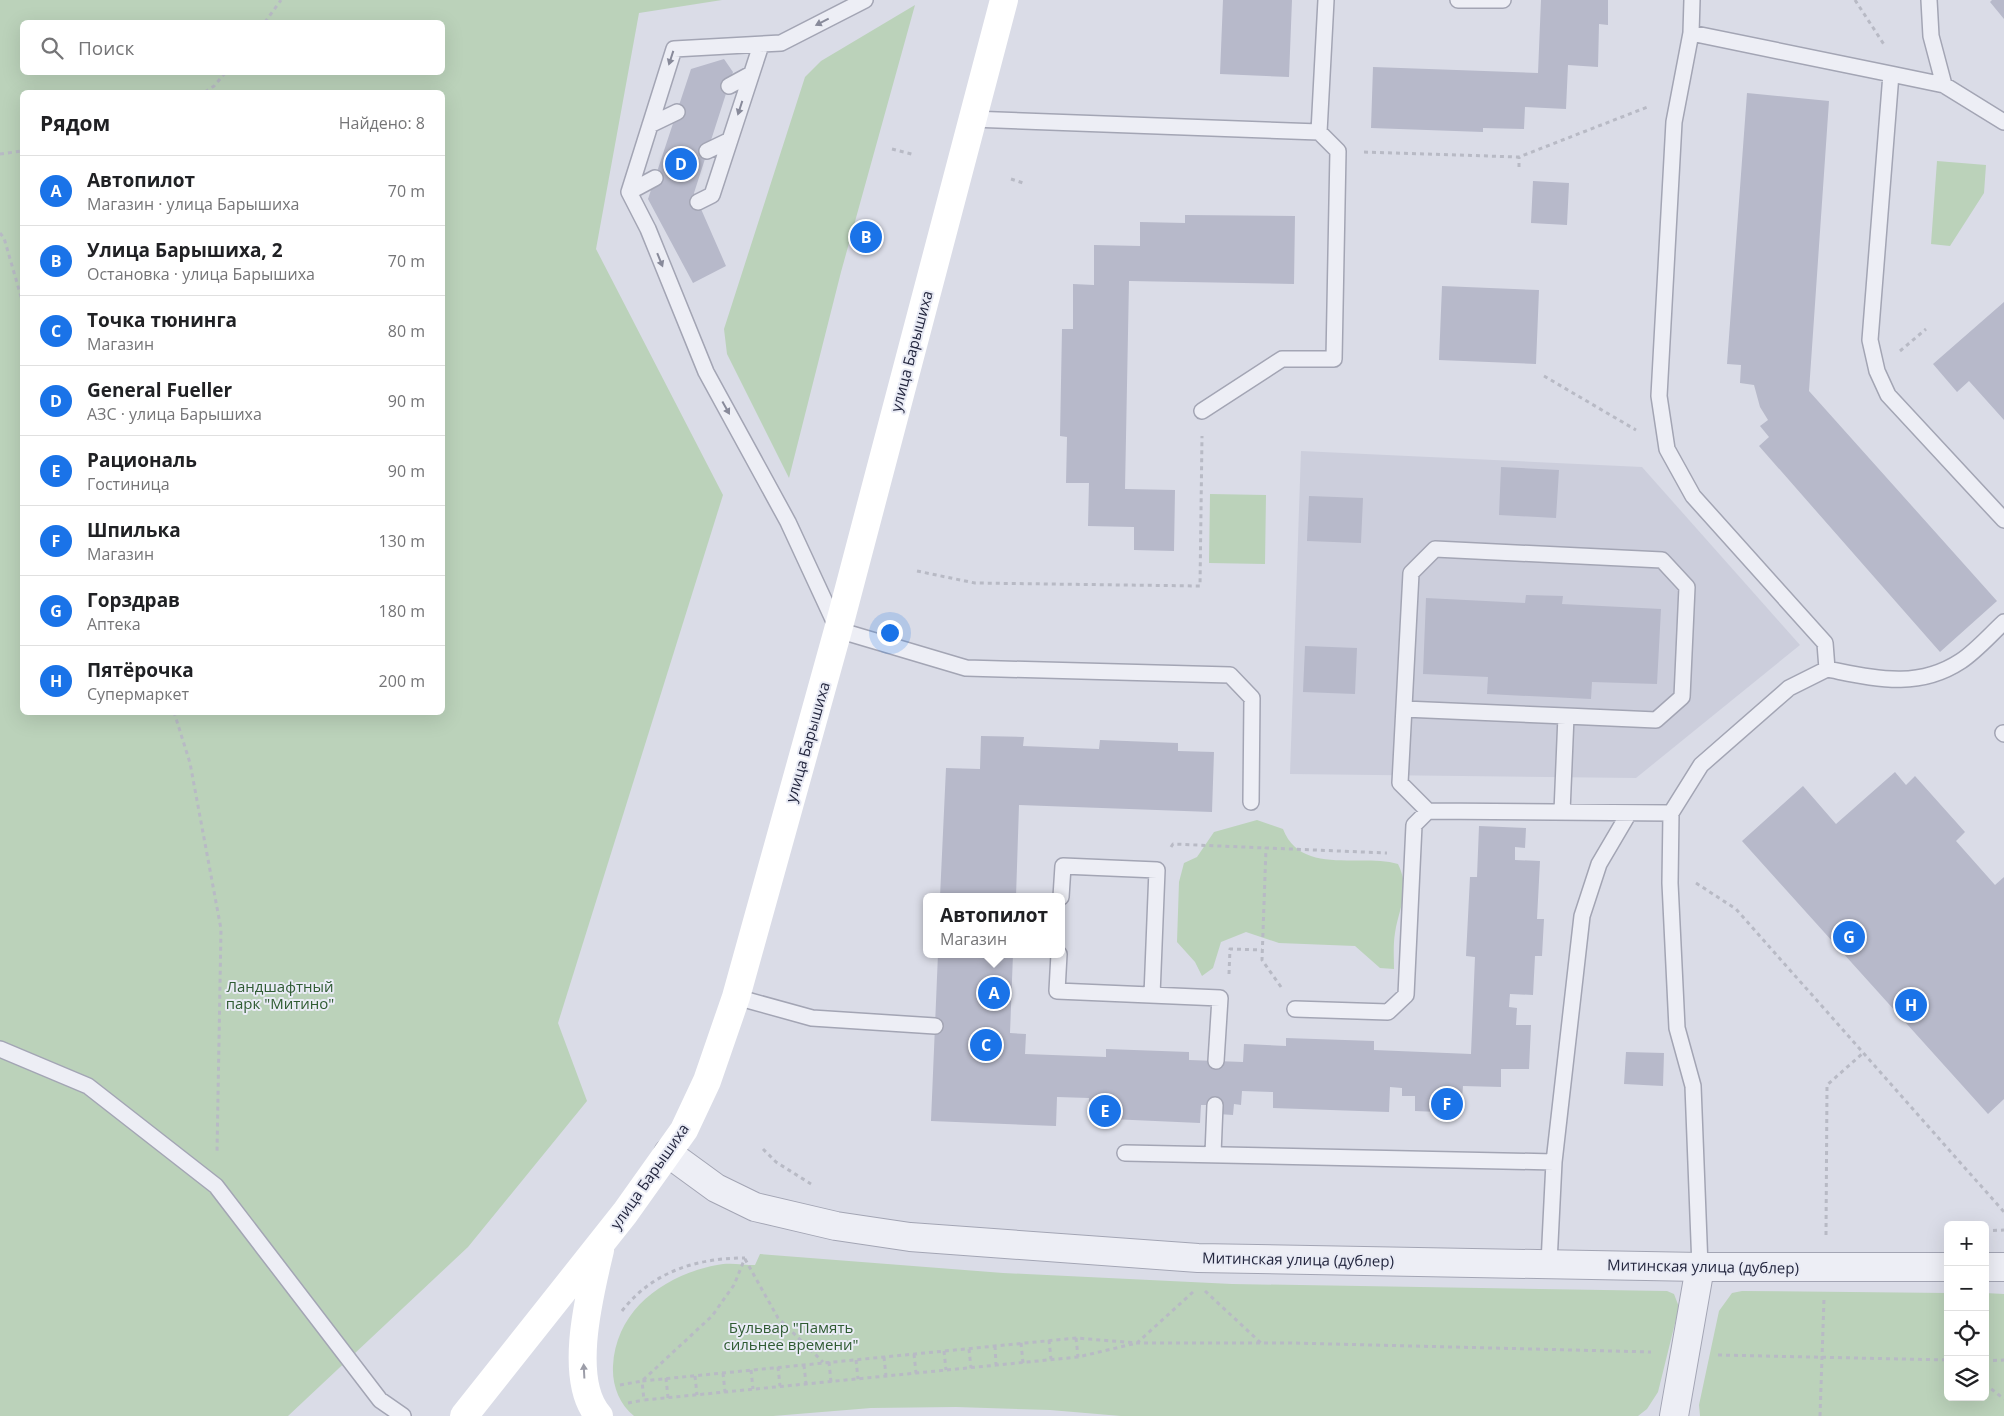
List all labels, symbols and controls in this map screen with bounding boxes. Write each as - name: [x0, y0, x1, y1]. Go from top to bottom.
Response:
- one-way arrow: [815, 18, 829, 26]
- search box: [20, 20, 445, 75]
- icon: search: [38, 34, 66, 62]
- text: Поиск: [78, 35, 134, 61]
- one-way arrow: [667, 51, 675, 66]
- one-way arrow: [736, 101, 744, 116]
- text: Рядом: [40, 109, 110, 137]
- text: Найдено: 8: [339, 112, 425, 134]
- pin: D: [665, 145, 697, 183]
- text: Автопилот: [87, 167, 195, 193]
- text: A: [50, 180, 62, 202]
- text: 70 m: [388, 180, 425, 202]
- text: Магазин · улица Барышиха: [87, 193, 299, 215]
- pin: B: [850, 218, 882, 256]
- text: Улица Барышиха, 2: [87, 237, 283, 263]
- text: B: [51, 250, 61, 272]
- text: 70 m: [388, 250, 425, 272]
- one-way arrow: [657, 253, 665, 267]
- text: Остановка · улица Барышиха: [87, 263, 315, 285]
- street label: улица Барышиха: [885, 288, 937, 414]
- text: Точка тюнинга: [87, 307, 237, 333]
- text: C: [51, 320, 61, 342]
- text: 80 m: [388, 320, 425, 342]
- text: Магазин: [87, 333, 154, 355]
- text: General Fueller: [87, 377, 232, 403]
- text: D: [50, 390, 62, 412]
- text: 90 m: [388, 390, 425, 412]
- one-way arrow: [722, 401, 730, 415]
- text: АЗС · улица Барышиха: [87, 403, 262, 425]
- text: Рациональ: [87, 447, 197, 473]
- text: E: [52, 460, 60, 482]
- text: 90 m: [388, 460, 425, 482]
- text: Гостиница: [87, 473, 170, 495]
- text: Шпилька: [87, 517, 181, 543]
- text: F: [52, 530, 60, 552]
- text: 130 m: [379, 530, 425, 552]
- text: Магазин: [87, 543, 154, 565]
- text: Горздрав: [87, 587, 180, 613]
- text: G: [50, 600, 62, 622]
- text: 180 m: [379, 600, 425, 622]
- text: Аптека: [87, 613, 141, 635]
- your location: [877, 620, 903, 646]
- text: Пятёрочка: [87, 657, 194, 683]
- text: H: [50, 670, 62, 692]
- text: 200 m: [379, 670, 425, 692]
- street label: улица Барышиха: [780, 679, 834, 805]
- text: Супермаркет: [87, 683, 189, 705]
- popup: [923, 893, 1065, 958]
- text: Автопилот: [940, 902, 1048, 928]
- pin: G: [1833, 918, 1865, 956]
- text: Магазин: [940, 928, 1007, 950]
- pin: A: [978, 974, 1010, 1012]
- park label: Ландшафтный парк "Митино": [226, 976, 334, 1013]
- pin: H: [1895, 986, 1927, 1024]
- pin: C: [970, 1026, 1002, 1064]
- pin: F: [1431, 1085, 1463, 1123]
- pin: E: [1089, 1092, 1121, 1130]
- street label: улица Барышиха: [605, 1119, 693, 1233]
- map controls: [1944, 1221, 1989, 1401]
- button: +: [1944, 1221, 1989, 1266]
- street label: Митинская улица (дублер): [1202, 1247, 1394, 1271]
- street label: Митинская улица (дублер): [1607, 1254, 1799, 1278]
- button: −: [1944, 1266, 1989, 1311]
- button: locate: [1944, 1311, 1989, 1356]
- park label: Бульвар "Память сильнее времени": [723, 1317, 859, 1354]
- button: layers: [1944, 1356, 1989, 1401]
- one-way arrow: [579, 1363, 587, 1379]

